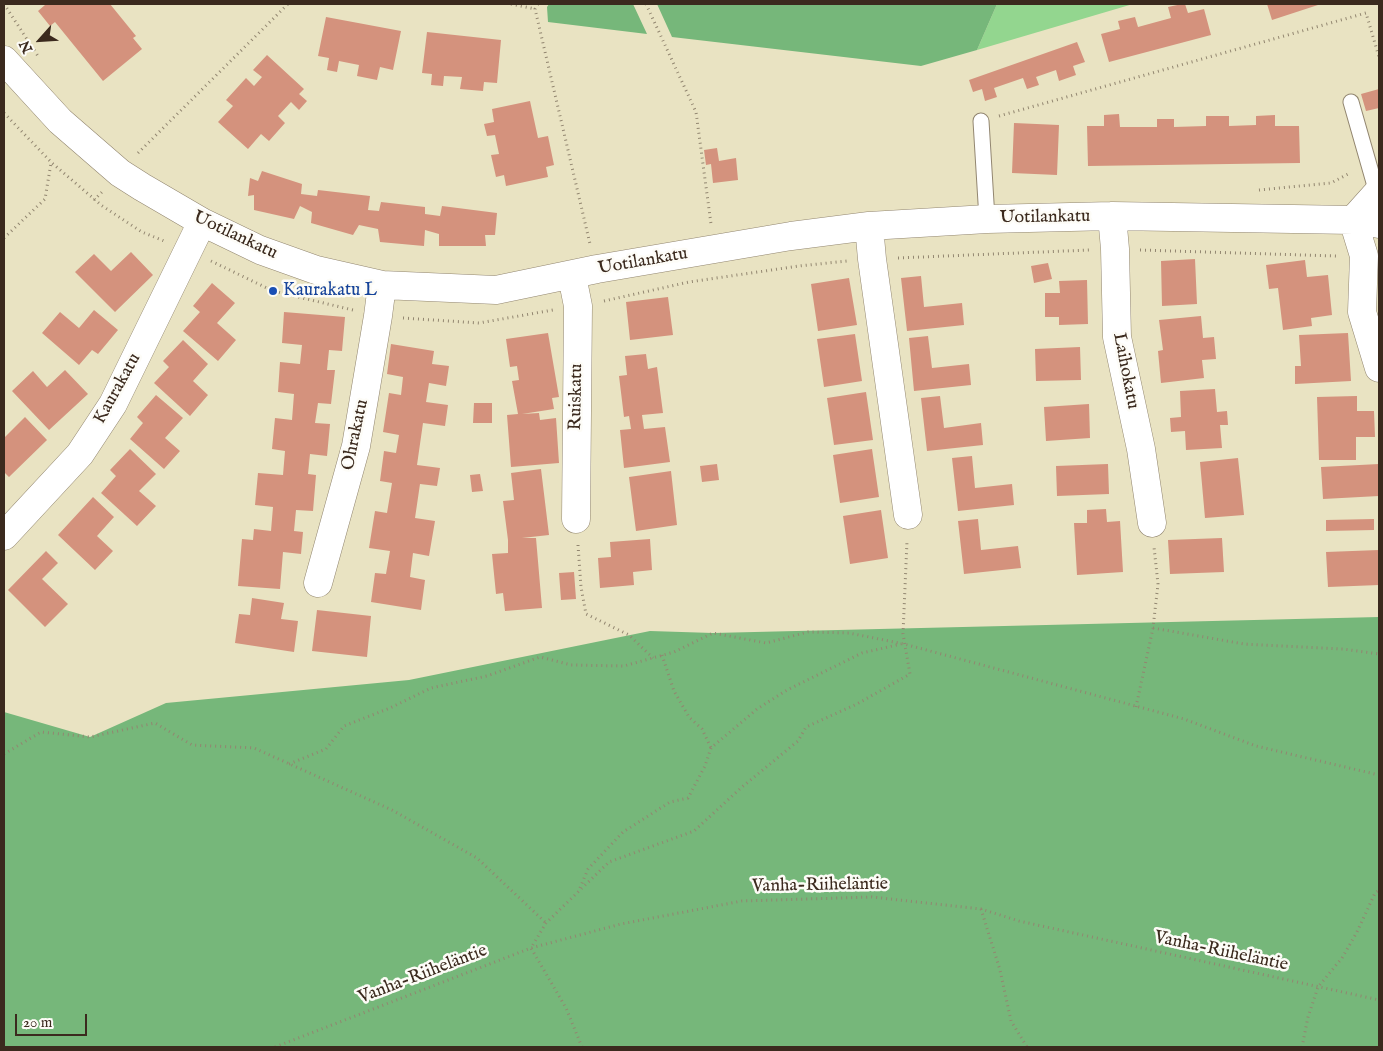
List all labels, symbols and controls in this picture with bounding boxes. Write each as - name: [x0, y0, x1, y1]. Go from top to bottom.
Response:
- north arrow: [15, 15, 65, 65]
- text: N: [16, 37, 37, 56]
- street label: Uotilankatu: [999, 206, 1091, 230]
- street label: Uotilankatu: [189, 207, 281, 265]
- street label: Uotilankatu: [596, 243, 690, 281]
- place label: Kaurakatu L: [283, 280, 377, 302]
- marker: Kaurakatu L: [267, 285, 279, 297]
- street label: Laihokatu: [1107, 331, 1143, 411]
- street label: Kaurakatu: [90, 350, 146, 428]
- street label: Ruiskatu: [566, 363, 588, 431]
- street label: Ohrakatu: [338, 398, 374, 472]
- street label: Vanha-Riiheläntie: [752, 874, 888, 898]
- street label: Vanha-Riiheläntie: [1152, 927, 1290, 977]
- street label: Vanha-Riiheläntie: [356, 941, 490, 1009]
- scale bar: [18, 1004, 90, 1036]
- text: 20 m: [23, 1013, 52, 1032]

